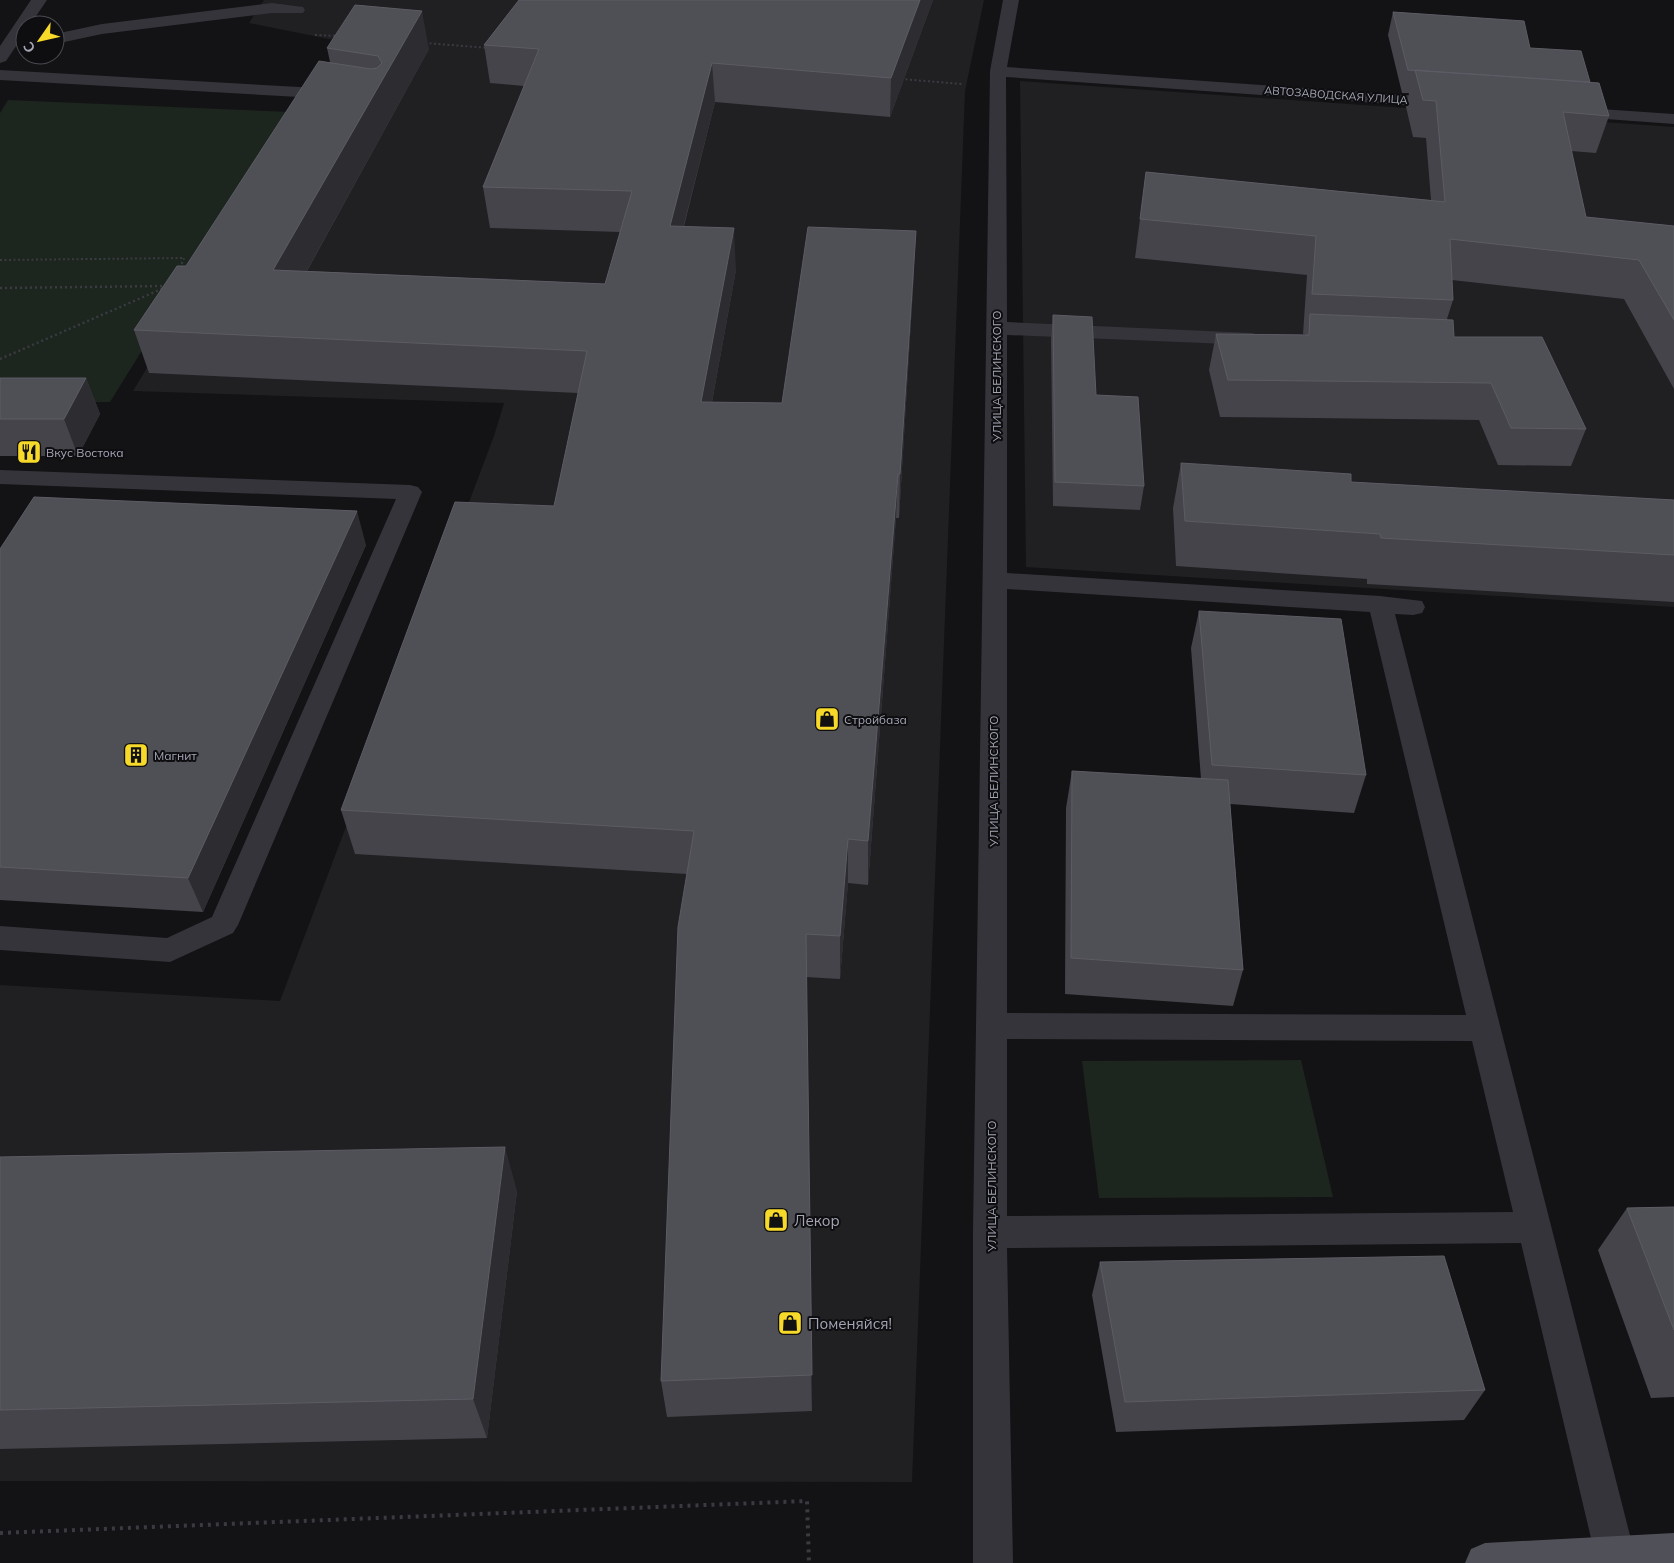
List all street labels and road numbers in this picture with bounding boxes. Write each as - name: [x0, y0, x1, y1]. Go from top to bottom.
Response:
- street label: АВТОЗАВОДСКАЯ УЛИЦА: [1264, 83, 1408, 107]
- street label: УЛИЦА БЕЛИНСКОГО: [989, 310, 1004, 443]
- street label: УЛИЦА БЕЛИНСКОГО: [986, 715, 1001, 848]
- street label: УЛИЦА БЕЛИНСКОГО: [984, 1120, 999, 1253]

